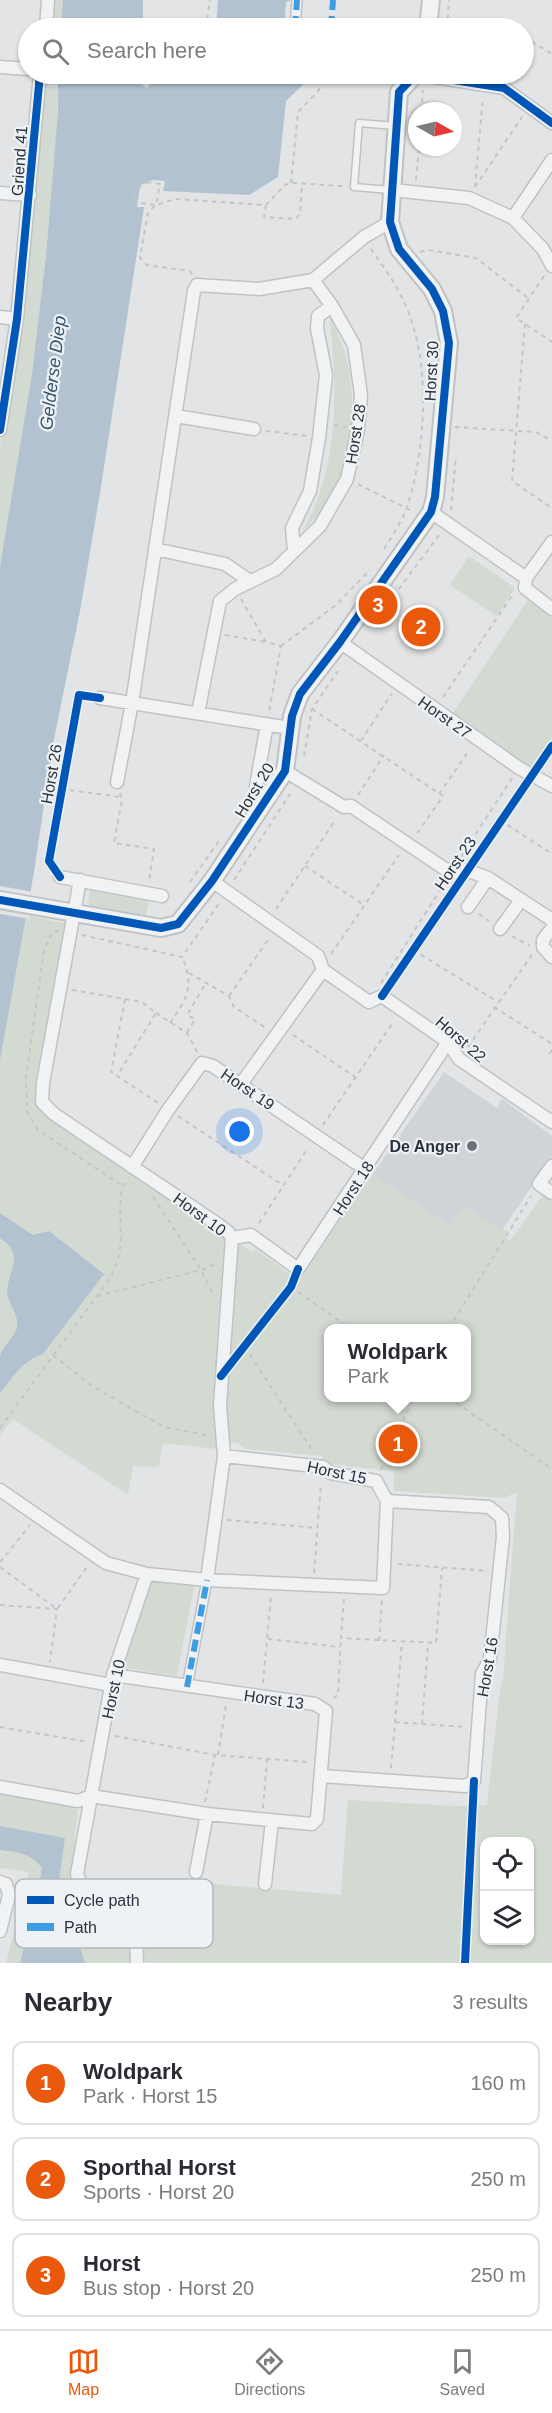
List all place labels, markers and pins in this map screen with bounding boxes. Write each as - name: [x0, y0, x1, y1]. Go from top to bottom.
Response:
- pin: 3: [358, 582, 398, 628]
- pin: 2: [402, 604, 440, 650]
- place label: De Anger: [389, 1138, 460, 1155]
- marker: De Anger: [465, 1139, 479, 1153]
- pin: 1: [378, 1422, 418, 1466]

